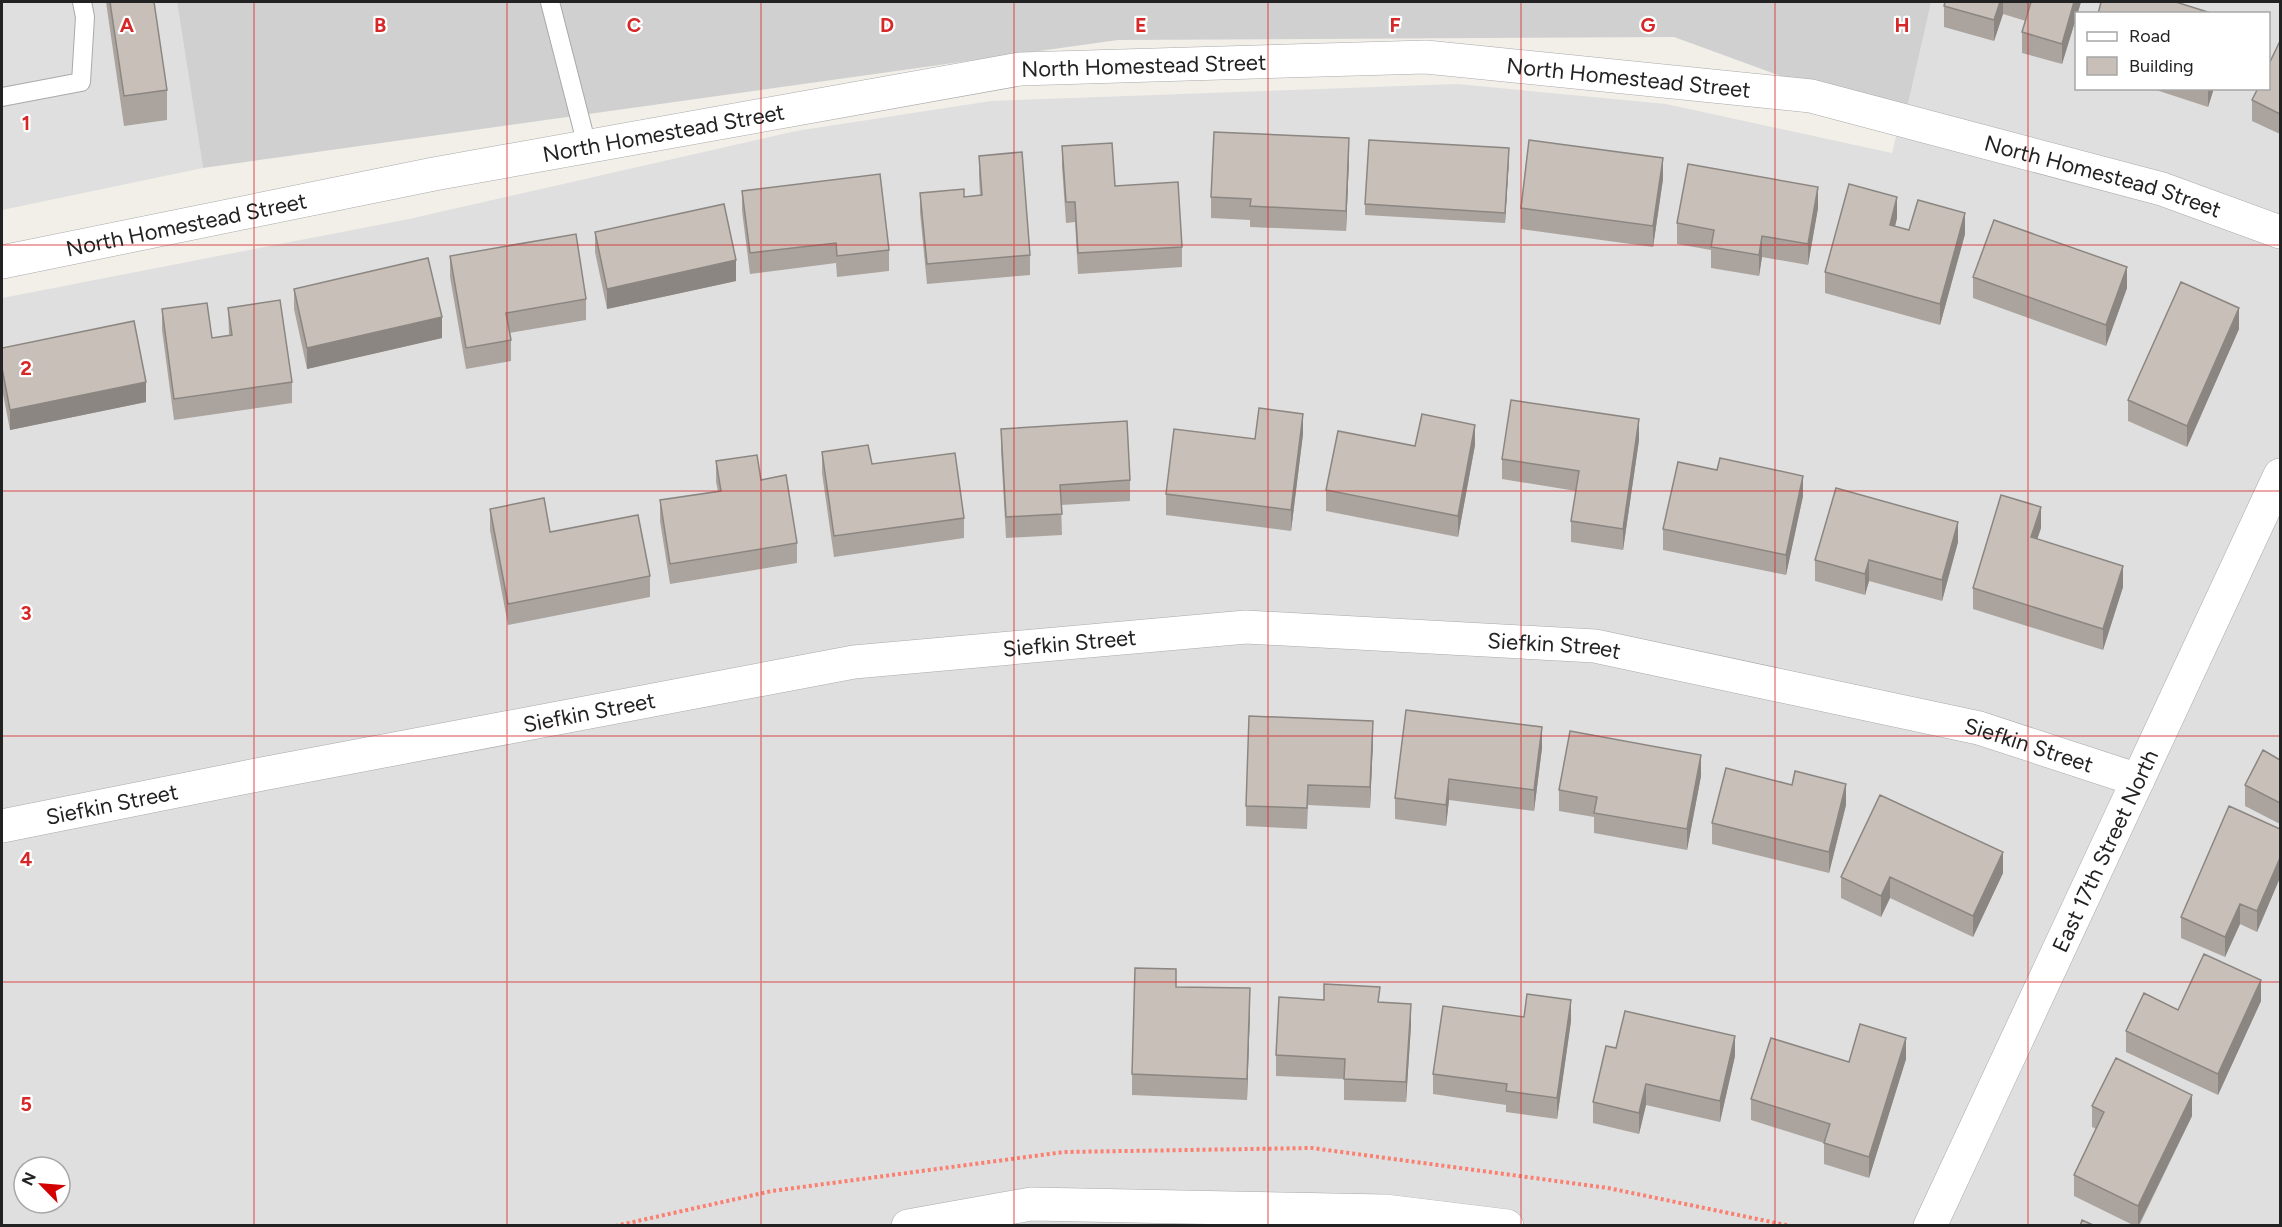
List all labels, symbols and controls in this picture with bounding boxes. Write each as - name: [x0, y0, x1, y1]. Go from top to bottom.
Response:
- legend: [2075, 12, 2270, 90]
- text: A: [120, 13, 135, 37]
- text: B: [374, 13, 386, 37]
- text: C: [627, 13, 641, 37]
- text: D: [880, 13, 894, 37]
- text: E: [1135, 13, 1147, 37]
- text: F: [1389, 13, 1401, 37]
- text: G: [1641, 13, 1656, 37]
- text: H: [1895, 13, 1910, 37]
- text: Road: [2129, 25, 2170, 47]
- street label: North Homestead Street: [1021, 48, 1267, 82]
- street label: North Homestead Street: [1505, 52, 1752, 103]
- text: Building: [2129, 55, 2194, 77]
- street label: North Homestead Street: [540, 98, 786, 168]
- text: 1: [22, 111, 30, 135]
- street label: North Homestead Street: [1982, 129, 2225, 223]
- street label: North Homestead Street: [63, 187, 309, 262]
- text: 2: [20, 356, 32, 380]
- text: 3: [20, 601, 32, 625]
- street label: Siefkin Street: [1002, 623, 1137, 662]
- street label: Siefkin Street: [1487, 627, 1623, 665]
- street label: Siefkin Street: [521, 686, 657, 738]
- street label: Siefkin Street: [1962, 712, 2097, 778]
- street label: East 17th Street North: [2046, 745, 2164, 956]
- street label: Siefkin Street: [44, 778, 180, 830]
- text: 4: [20, 847, 33, 871]
- text: 5: [20, 1092, 32, 1116]
- north arrow: [12, 1155, 72, 1215]
- text: N: [18, 1169, 40, 1188]

